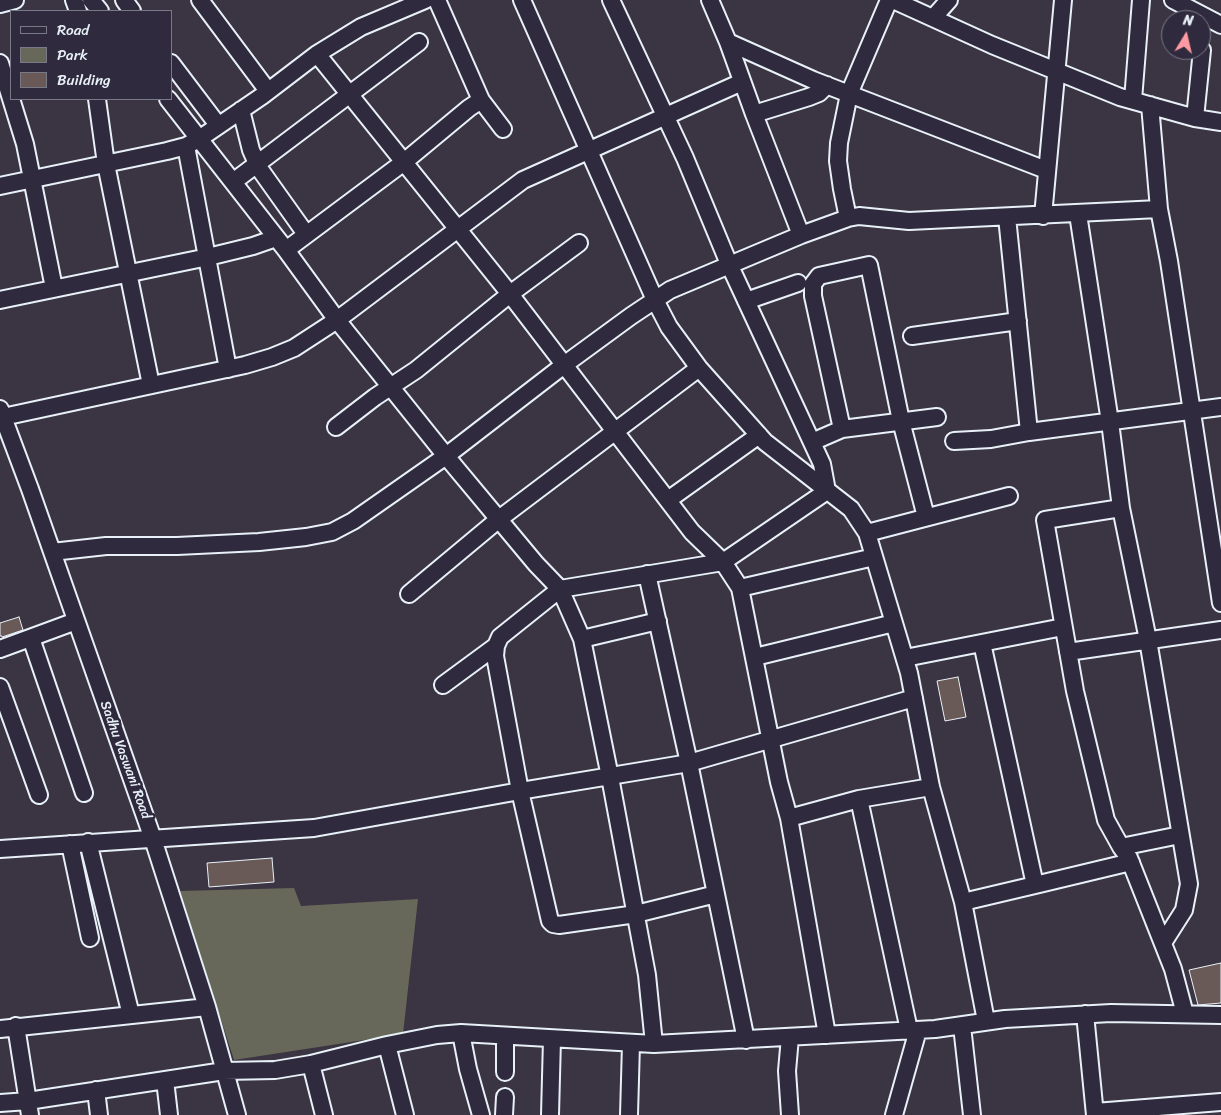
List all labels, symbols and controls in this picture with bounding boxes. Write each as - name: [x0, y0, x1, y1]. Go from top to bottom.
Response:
- text: N: [1182, 8, 1195, 34]
- legend: [10, 10, 172, 100]
- north arrow: [1161, 10, 1211, 60]
- text: Road: [57, 17, 89, 43]
- text: Park: [57, 42, 88, 68]
- text: Building: [57, 67, 111, 93]
- street label: Sadhu Vaswani Road: [96, 699, 154, 821]

